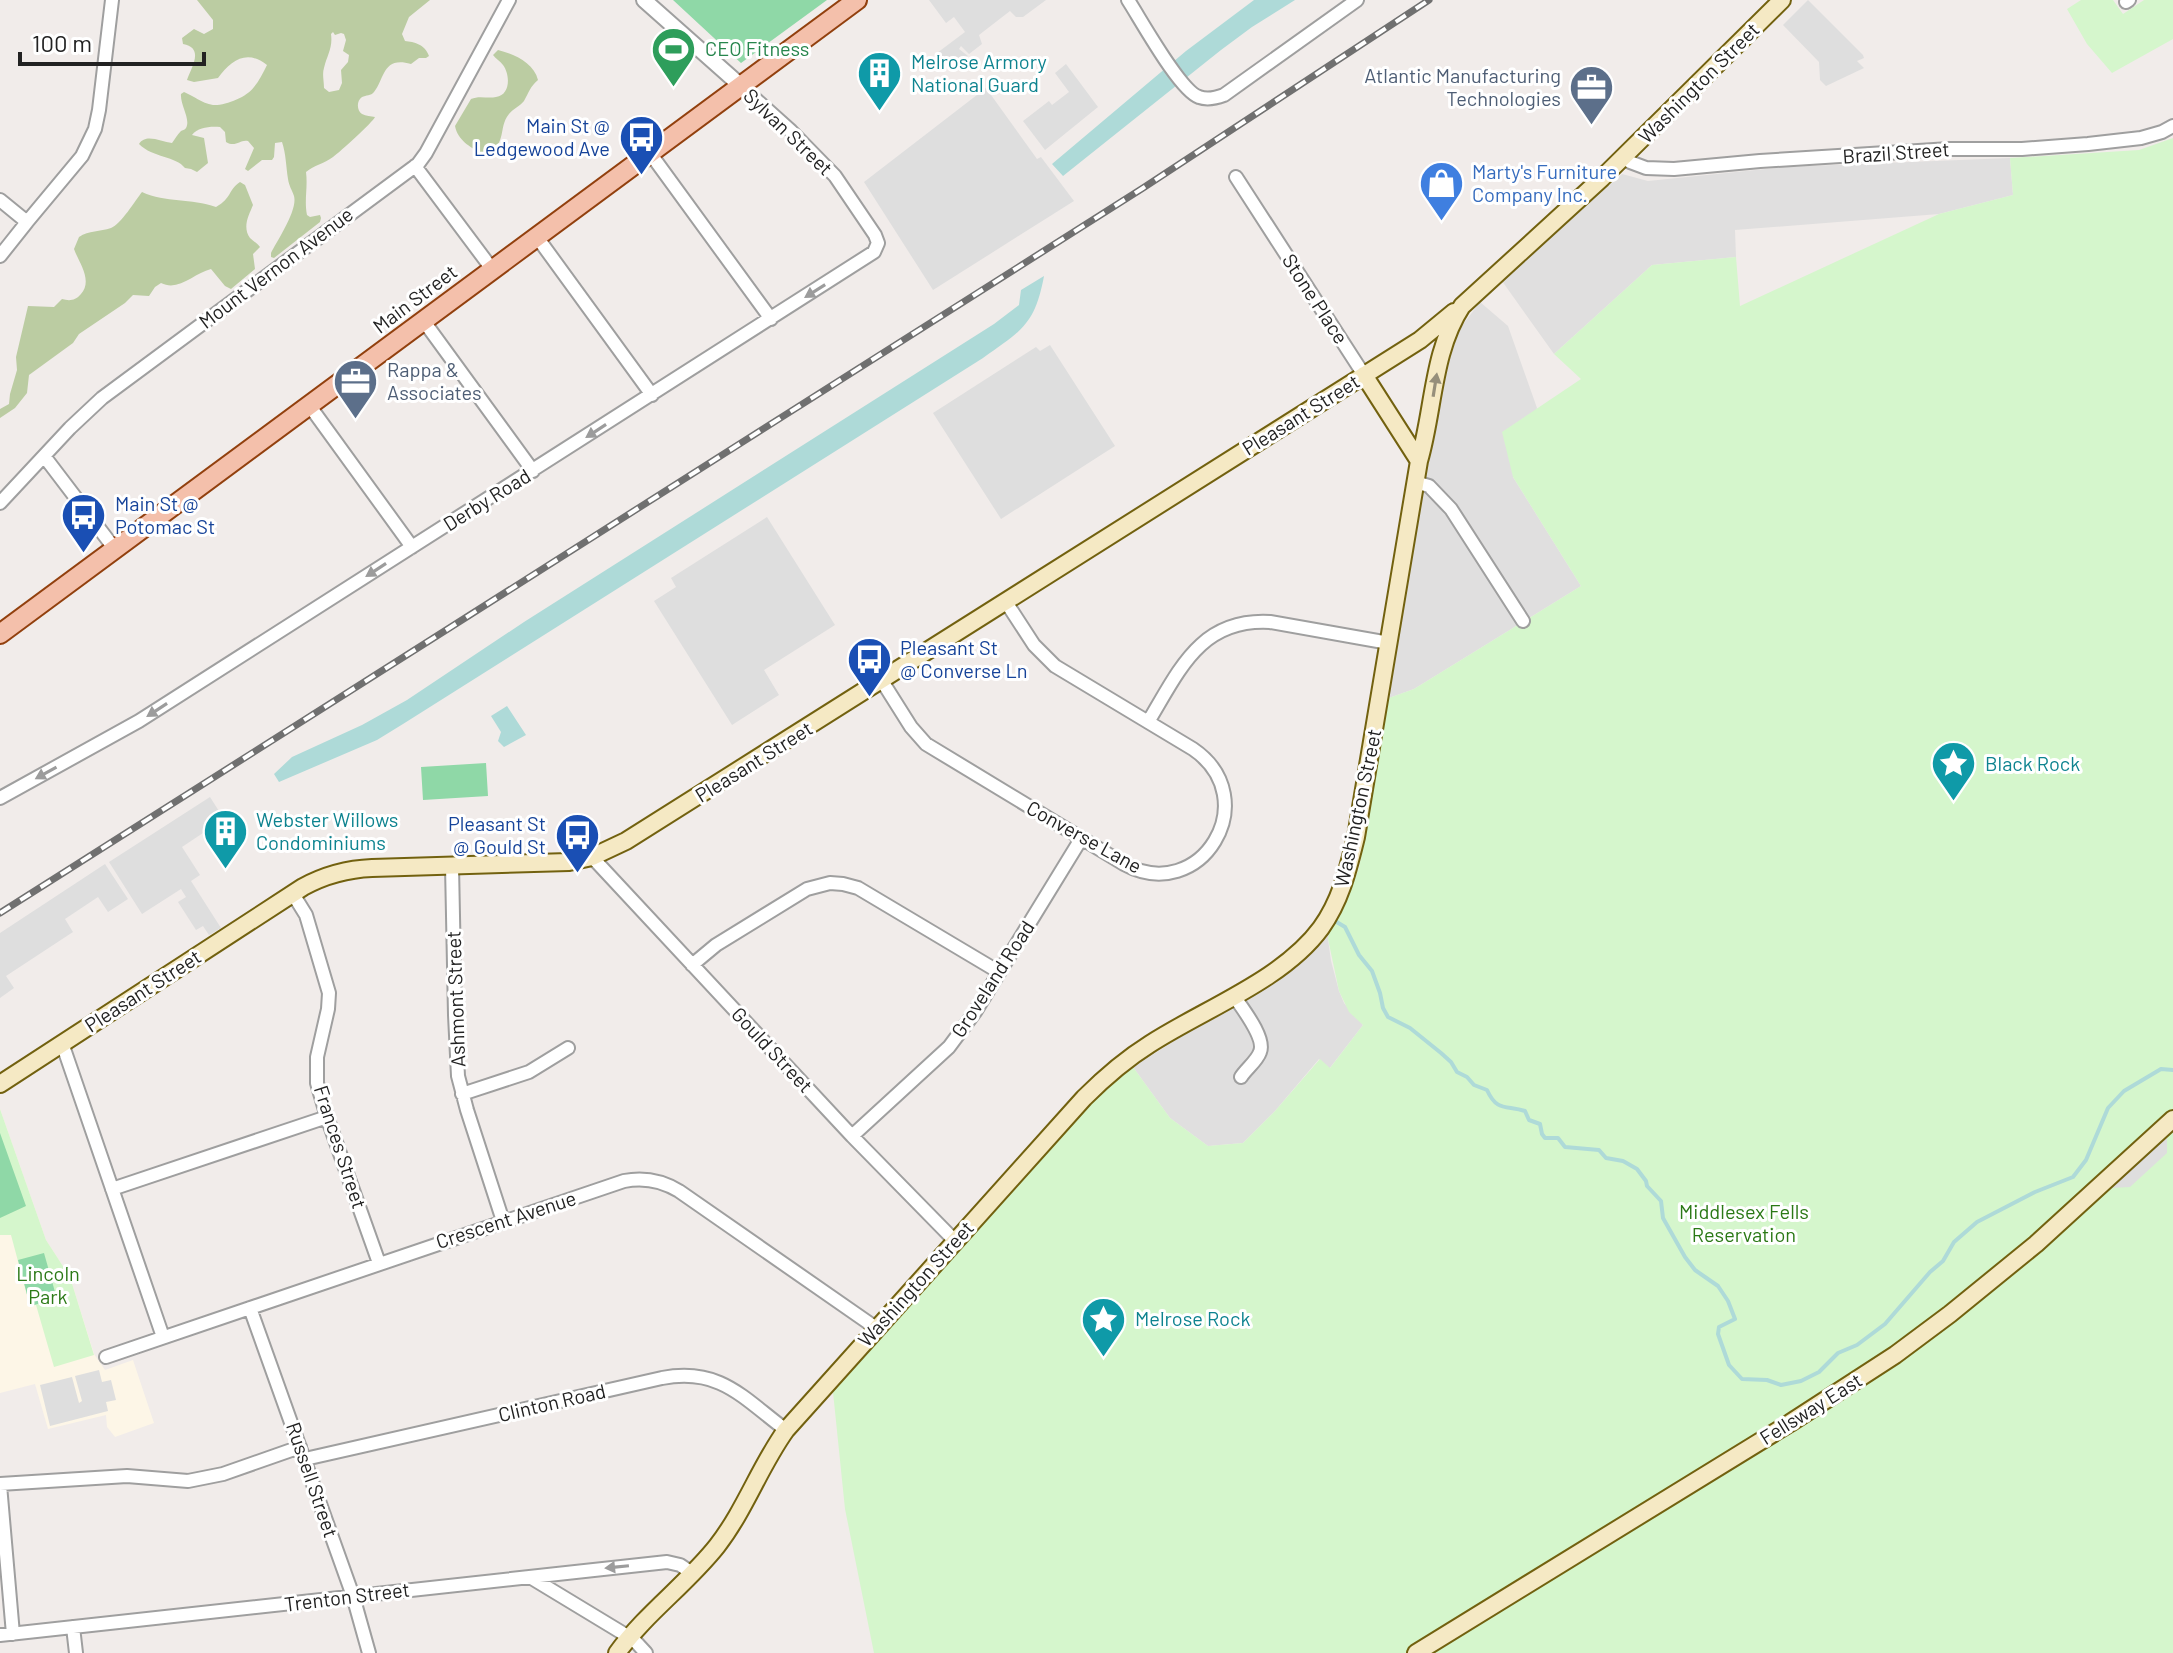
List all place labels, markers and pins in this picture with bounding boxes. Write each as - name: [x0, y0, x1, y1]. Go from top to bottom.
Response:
- sports icon: CEO Fitness: [650, 25, 698, 88]
- place label: CEO Fitness: [705, 36, 809, 60]
- building icon: Melrose Armory National Guard: [856, 49, 904, 112]
- place label: Melrose Armory National Guard: [911, 49, 1047, 96]
- place label: Atlantic Manufacturing Technologies: [1364, 63, 1561, 110]
- office icon: Atlantic Manufacturing Technologies: [1568, 64, 1616, 127]
- place label: Main St @ Ledgewood Ave: [474, 113, 610, 160]
- bus stop icon: Main St @ Ledgewood Ave: [617, 114, 665, 177]
- shop icon: Marty's Furniture Company Inc.: [1417, 159, 1465, 222]
- place label: Marty's Furniture Company Inc.: [1472, 159, 1617, 206]
- place label: Rappa & Associates: [387, 357, 482, 404]
- office icon: Rappa & Associates: [332, 358, 380, 421]
- bus stop icon: Main St @ Potomac St: [60, 491, 108, 554]
- place label: Main St @ Potomac St: [115, 491, 215, 538]
- place label: Pleasant St @ Converse Ln: [900, 635, 1028, 682]
- bus stop icon: Pleasant St @ Converse Ln: [845, 636, 893, 699]
- place icon: Black Rock: [1930, 740, 1978, 803]
- place label: Black Rock: [1985, 751, 2080, 775]
- place label: Webster Willows Condominiums: [256, 807, 398, 854]
- building icon: Webster Willows Condominiums: [201, 808, 249, 871]
- place label: Pleasant St @ Gould St: [448, 811, 546, 858]
- bus stop icon: Pleasant St @ Gould St: [553, 811, 601, 874]
- place icon: Melrose Rock: [1080, 1295, 1128, 1358]
- place label: Melrose Rock: [1135, 1306, 1250, 1330]

